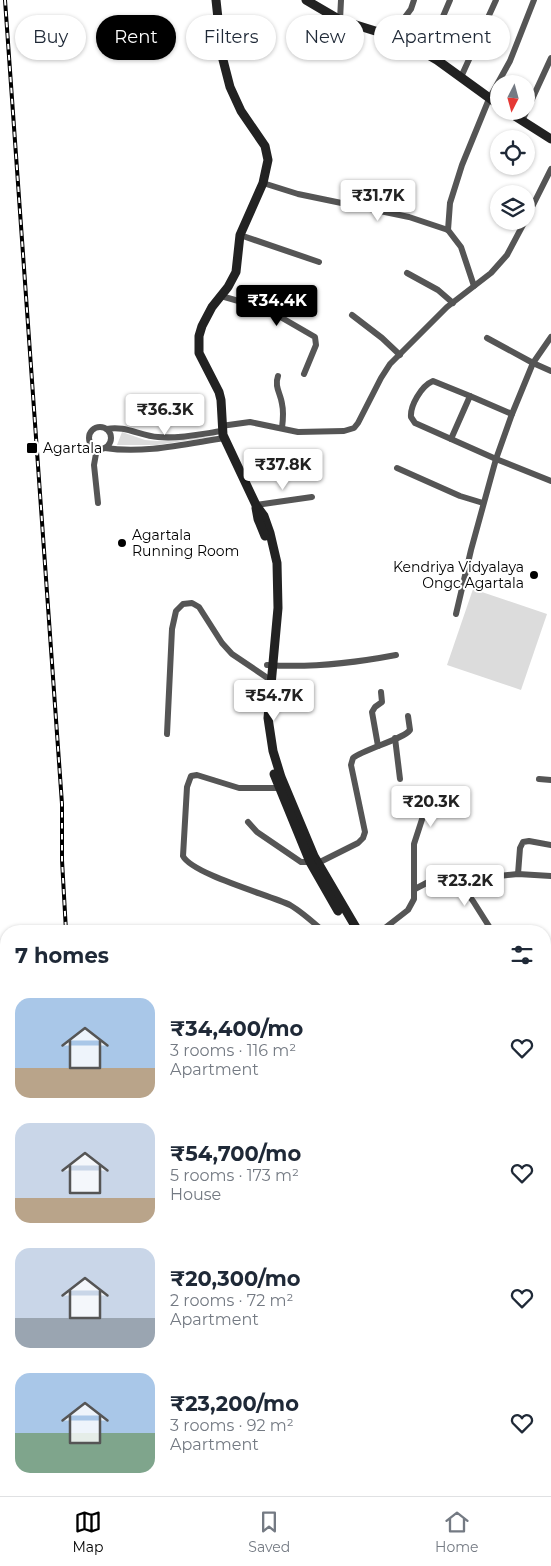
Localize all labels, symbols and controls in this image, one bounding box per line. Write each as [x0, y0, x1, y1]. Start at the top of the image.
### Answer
chip: Buy [15, 15, 86, 60]
chip: Rent [96, 15, 176, 60]
chip: Filters [186, 15, 276, 60]
chip: New [286, 15, 364, 60]
chip: Apartment [374, 15, 510, 60]
north arrow [490, 75, 535, 120]
map controls [490, 75, 535, 230]
button: locate [490, 130, 535, 175]
pin: ₹31.7K [337, 180, 419, 222]
button: layers [490, 185, 535, 230]
text: ₹31.7K [351, 186, 405, 205]
pin: ₹34.4K [236, 284, 318, 327]
text: ₹34.4K [247, 291, 307, 310]
pin: ₹36.3K [124, 394, 206, 436]
text: ₹36.3K [136, 400, 194, 419]
place label: Agartala [43, 439, 102, 457]
marker: Agartala [25, 441, 39, 455]
pin: ₹37.8K [242, 448, 324, 491]
text: ₹37.8K [255, 455, 311, 474]
place label: Agartala Running Room [132, 526, 239, 560]
marker: Agartala Running Room [116, 537, 128, 549]
place label: Kendriya Vidyalaya Ongc Agartala [393, 558, 524, 592]
marker: Kendriya Vidyalaya Ongc Agartala [528, 569, 540, 581]
pin: ₹54.7K [233, 680, 315, 722]
text: ₹54.7K [245, 686, 303, 705]
pin: ₹20.3K [390, 786, 472, 828]
text: ₹20.3K [402, 792, 460, 811]
pin: ₹23.2K [424, 864, 506, 907]
text: ₹23.2K [437, 871, 493, 890]
icon: filters [508, 941, 536, 969]
text: 7 homes [15, 943, 109, 968]
text: ₹34,400/mo [170, 1016, 303, 1041]
icon: home [55, 1018, 115, 1078]
icon: heart [508, 1034, 536, 1062]
text: 3 rooms · 116 m² [170, 1041, 296, 1060]
text: Apartment [170, 1060, 259, 1079]
text: ₹54,700/mo [170, 1141, 301, 1166]
icon: home [55, 1143, 115, 1203]
icon: heart [508, 1159, 536, 1187]
text: 5 rooms · 173 m² [170, 1166, 299, 1185]
text: House [170, 1185, 221, 1204]
text: ₹20,300/mo [170, 1266, 301, 1291]
icon: home [55, 1268, 115, 1328]
icon: heart [508, 1284, 536, 1312]
text: 2 rooms · 72 m² [170, 1291, 293, 1310]
text: Apartment [170, 1310, 259, 1329]
text: ₹23,200/mo [170, 1391, 299, 1416]
icon: home [55, 1393, 115, 1453]
icon: heart [508, 1409, 536, 1437]
text: 3 rooms · 92 m² [170, 1416, 294, 1435]
text: Apartment [170, 1435, 259, 1454]
tab: Map [72, 1508, 104, 1556]
tab: Saved [248, 1508, 290, 1556]
tab: Home [435, 1508, 479, 1556]

